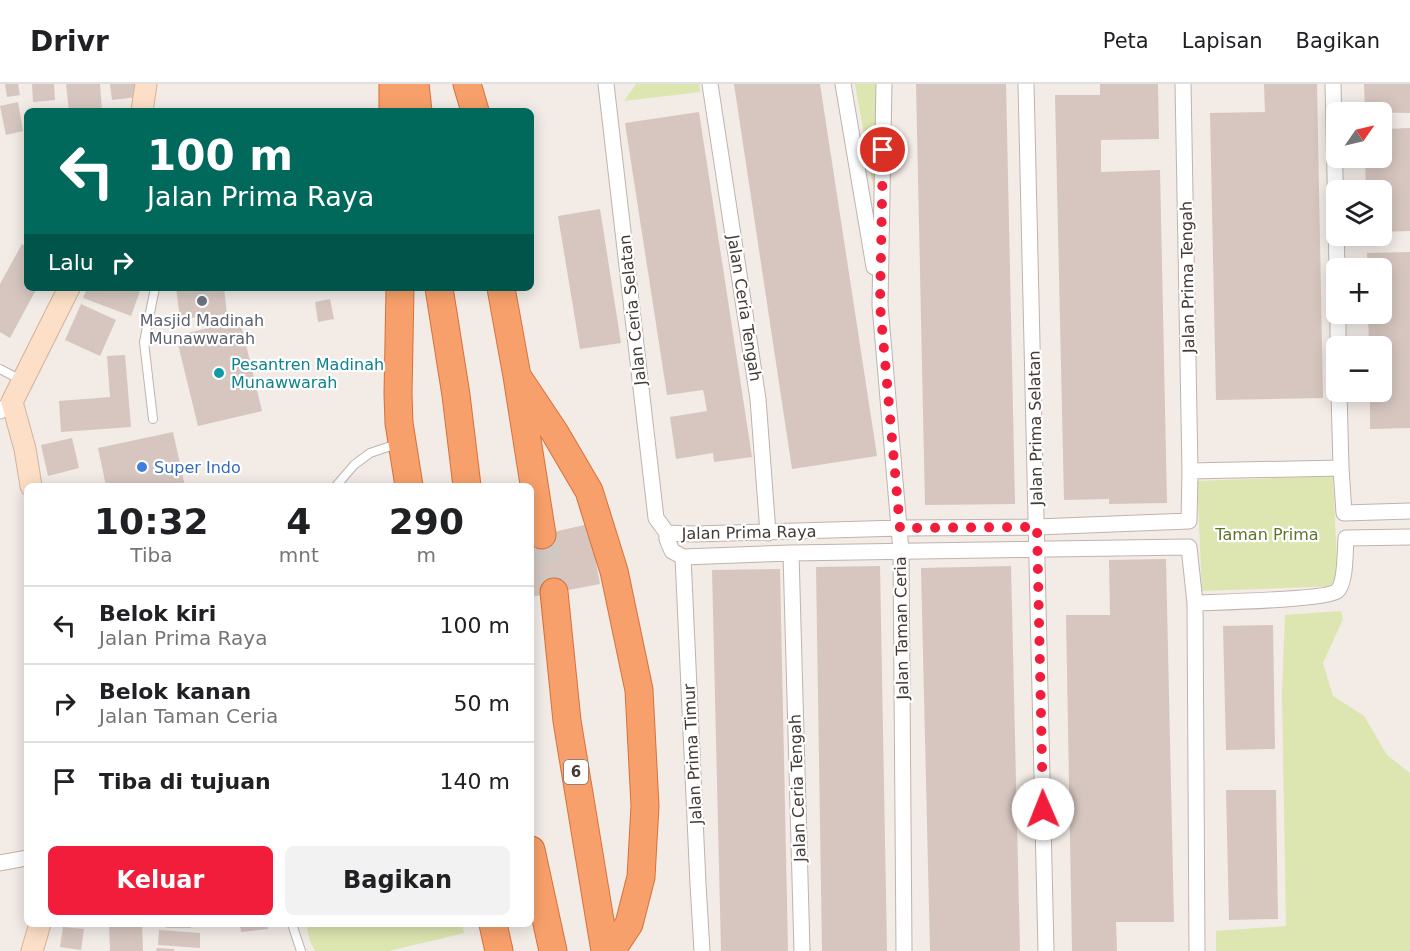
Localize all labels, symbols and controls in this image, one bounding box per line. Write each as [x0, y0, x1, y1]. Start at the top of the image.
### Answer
text: Drivr [30, 25, 109, 58]
text: Peta [1103, 29, 1149, 53]
text: Lapisan [1182, 29, 1263, 53]
text: Bagikan [1296, 29, 1380, 53]
north arrow [1326, 102, 1392, 168]
map controls [1326, 102, 1392, 402]
pin [857, 124, 908, 175]
text: 100 m [147, 131, 293, 180]
icon: left [48, 132, 126, 210]
icon: arrive [866, 133, 899, 166]
button: layers [1326, 180, 1392, 246]
text: Jalan Prima Raya [147, 181, 374, 212]
street label: Jalan Prima Tengah [1177, 201, 1198, 354]
street label: Jalan Ceria Tengah [723, 232, 765, 383]
street label: Jalan Ceria Selatan [615, 234, 650, 387]
icon: right [106, 246, 139, 279]
text: Lalu [48, 250, 94, 275]
button: + [1326, 258, 1392, 324]
marker: Masjid Madinah Munawwarah [195, 294, 209, 308]
place label: Masjid Madinah Munawwarah [140, 311, 264, 348]
button: − [1326, 336, 1392, 402]
street label: Jalan Prima Selatan [1025, 350, 1046, 507]
place label: Pesantren Madinah Munawwarah [231, 355, 384, 392]
marker: Pesantren Madinah Munawwarah [212, 366, 226, 380]
place label: Super Indo [154, 458, 241, 477]
marker: Super Indo [135, 460, 149, 474]
text: 10:32 [94, 501, 209, 542]
text: 4 [286, 501, 311, 542]
text: 290 [389, 501, 464, 542]
street label: Jalan Prima Raya [680, 522, 817, 543]
park label: Taman Prima [1214, 525, 1319, 544]
text: Tiba [130, 543, 172, 567]
text: mnt [279, 543, 319, 567]
text: m [417, 543, 436, 567]
street label: Jalan Taman Ceria [891, 556, 912, 701]
text: Belok kiri [99, 601, 216, 626]
icon: left [48, 609, 81, 642]
text: 100 m [440, 613, 510, 638]
text: Jalan Prima Raya [99, 626, 267, 650]
text: Belok kanan [99, 679, 251, 704]
street label: Jalan Prima Timur [679, 683, 706, 826]
icon: right [48, 687, 81, 720]
text: 50 m [454, 691, 510, 716]
text: Jalan Taman Ceria [99, 704, 278, 728]
street label: Jalan Ceria Tengah [785, 714, 810, 863]
road number: 6 [564, 760, 588, 784]
icon: arrive [48, 765, 81, 798]
text: Tiba di tujuan [99, 769, 271, 794]
text: 140 m [440, 769, 510, 794]
position arrow [1011, 777, 1075, 841]
button: Keluar [48, 846, 273, 915]
button: Bagikan [285, 846, 510, 915]

